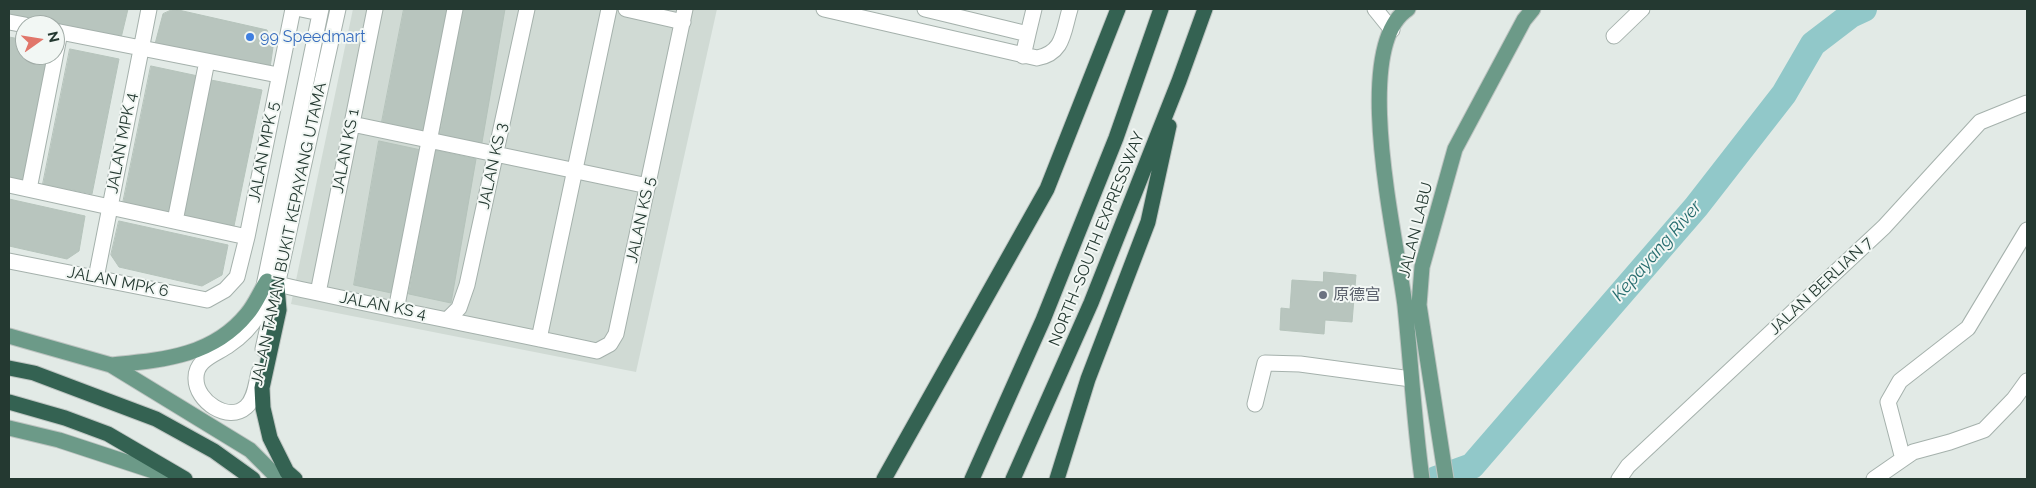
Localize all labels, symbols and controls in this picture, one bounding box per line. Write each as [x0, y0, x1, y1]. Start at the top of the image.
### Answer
north arrow [15, 15, 65, 65]
place label: 99 Speedmart [260, 27, 366, 47]
text: N [45, 30, 63, 44]
marker: 99 Speedmart [244, 31, 256, 43]
street label: JALAN TAMAN BUKIT KEPAYANG UTAMA [247, 81, 331, 387]
street label: JALAN MPK 4 [103, 91, 141, 195]
street label: JALAN MPK 5 [245, 100, 283, 204]
street label: JALAN KS 1 [328, 107, 364, 195]
street label: JALAN KS 3 [475, 121, 511, 211]
street label: NORTH–SOUTH EXPRESSWAY [1045, 129, 1149, 349]
street label: JALAN KS 5 [623, 175, 659, 265]
street label: JALAN LABU [1395, 180, 1437, 280]
water label: Kepayang River [1608, 196, 1706, 306]
street label: JALAN BERLIAN 7 [1765, 233, 1877, 339]
street label: JALAN MPK 6 [66, 263, 170, 301]
place label: 原德宫 [1333, 285, 1381, 305]
street label: JALAN KS 4 [338, 288, 428, 324]
marker: 原德宫 [1317, 289, 1329, 301]

